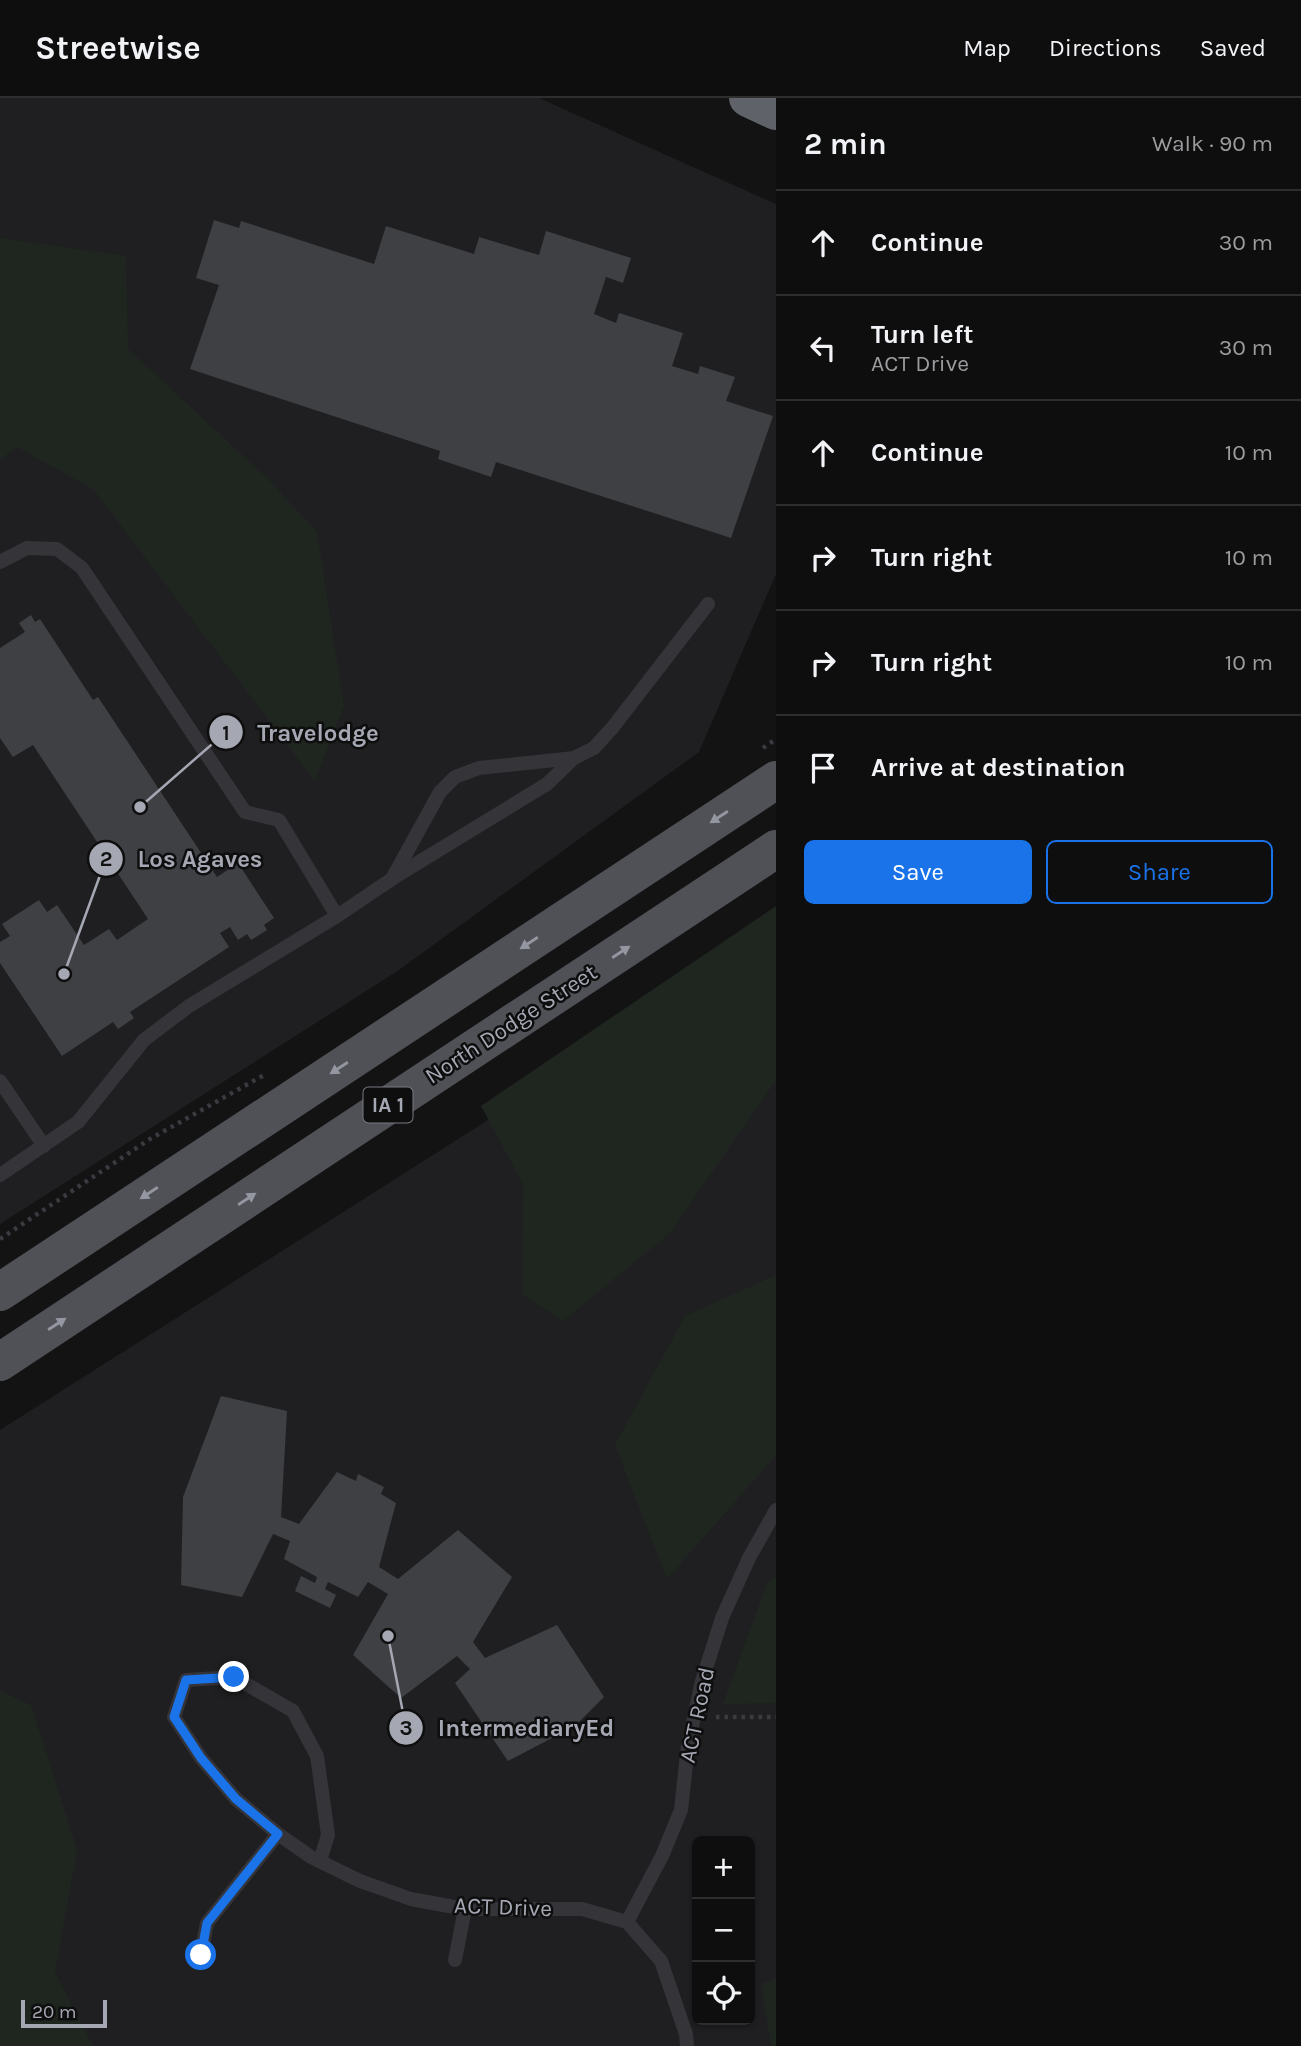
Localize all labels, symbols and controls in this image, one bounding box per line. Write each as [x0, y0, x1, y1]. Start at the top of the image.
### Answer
text: Streetwise [35, 29, 201, 67]
text: Map [963, 34, 1011, 62]
text: Directions [1049, 34, 1162, 62]
text: Saved [1200, 34, 1266, 62]
text: 2 min [804, 126, 887, 162]
text: Walk · 90 m [1152, 130, 1273, 157]
icon: ahead [804, 224, 842, 262]
text: Continue [871, 227, 983, 258]
text: 30 m [1219, 229, 1273, 256]
text: Turn left [871, 319, 973, 350]
icon: left [804, 329, 842, 367]
text: 30 m [1219, 334, 1273, 361]
text: ACT Drive [871, 350, 969, 377]
icon: ahead [804, 434, 842, 472]
text: Continue [871, 437, 983, 468]
text: 10 m [1225, 439, 1273, 466]
icon: right [804, 539, 842, 577]
text: Turn right [871, 542, 992, 573]
text: 10 m [1225, 544, 1273, 571]
icon: right [804, 644, 842, 682]
text: Turn right [871, 647, 992, 678]
text: 10 m [1225, 649, 1273, 676]
callout: Travelodge [208, 710, 393, 755]
text: Travelodge [257, 719, 379, 747]
text: 1 [222, 721, 230, 745]
icon: arrive [804, 749, 842, 787]
text: Arrive at destination [871, 752, 1125, 783]
one-way arrow [709, 811, 729, 824]
callout: Los Agaves [88, 836, 276, 881]
button: Save [804, 840, 1032, 904]
button: Share [1046, 840, 1273, 904]
text: Los Agaves [137, 845, 263, 873]
text: 2 [100, 847, 112, 871]
one-way arrow [519, 936, 539, 949]
one-way arrow [611, 946, 630, 959]
street label: North Dodge Street [420, 958, 602, 1090]
one-way arrow [330, 1061, 349, 1074]
road number: IA 1 [364, 1088, 412, 1122]
one-way arrow [140, 1187, 159, 1200]
one-way arrow [238, 1192, 256, 1206]
one-way arrow [48, 1317, 66, 1331]
route end [218, 1661, 249, 1692]
street label: ACT Road [674, 1665, 720, 1765]
callout: IntermediaryEd [388, 1705, 628, 1750]
text: IntermediaryEd [438, 1714, 614, 1742]
text: 3 [399, 1716, 413, 1740]
map controls [692, 1836, 755, 2025]
button: + [692, 1836, 755, 1899]
street label: ACT Drive [454, 1892, 552, 1922]
button: − [692, 1899, 755, 1962]
route start [185, 1939, 216, 1970]
button: locate [692, 1962, 755, 2025]
scale bar [21, 1997, 107, 2029]
text: 20 m [32, 2001, 77, 2023]

